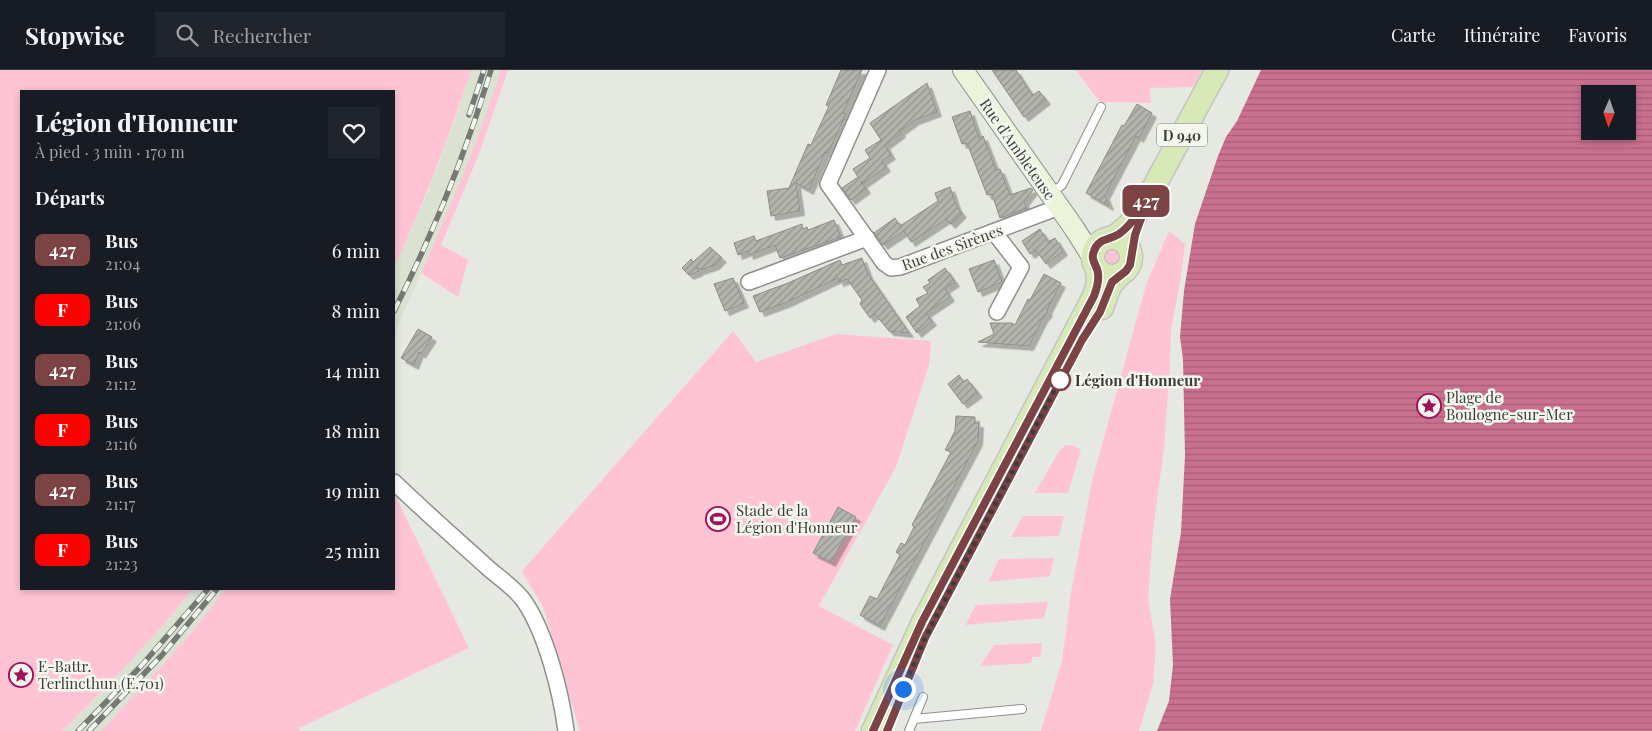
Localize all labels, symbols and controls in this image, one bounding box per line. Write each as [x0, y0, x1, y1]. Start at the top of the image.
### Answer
search box [155, 12, 505, 57]
text: Stopwise [25, 19, 125, 51]
icon: search [173, 21, 201, 49]
text: Rechercher [213, 22, 311, 48]
text: Carte [1391, 23, 1436, 47]
text: Itinéraire [1464, 23, 1540, 47]
text: Favoris [1568, 23, 1627, 47]
north arrow [1581, 85, 1636, 140]
map controls [1581, 85, 1636, 140]
street label: Rue d'Ambleteuse [976, 94, 1060, 204]
text: Légion d'Honneur [35, 106, 238, 138]
button: heart [328, 107, 380, 159]
road number: D 940 [1157, 124, 1207, 146]
text: À pied · 3 min · 170 m [35, 141, 185, 162]
text: Départs [35, 184, 105, 210]
line badge: 427 [1117, 185, 1175, 217]
text: 427 [1132, 189, 1160, 213]
street label: Rue des Sirènes [899, 219, 1005, 275]
text: Bus [105, 227, 138, 253]
text: 6 min [332, 237, 380, 263]
text: 427 [49, 238, 76, 262]
text: 21:04 [105, 253, 140, 274]
text: Bus [105, 287, 138, 313]
text: 8 min [332, 297, 380, 323]
text: F [57, 298, 68, 322]
text: 21:06 [105, 313, 141, 334]
text: Bus [105, 347, 138, 373]
text: 14 min [325, 357, 380, 383]
text: 427 [49, 358, 76, 382]
marker: Légion d'Honneur [1049, 369, 1071, 391]
place label: Légion d'Honneur [1075, 370, 1200, 390]
text: 21:12 [105, 373, 136, 394]
place label: Plage de Boulogne-sur-Mer [1446, 387, 1573, 424]
place icon: Plage de Boulogne-sur-Mer [1416, 393, 1442, 419]
text: Bus [105, 407, 138, 433]
text: 18 min [325, 417, 380, 443]
text: F [57, 418, 68, 442]
text: 21:16 [105, 433, 137, 454]
text: Bus [105, 467, 138, 493]
text: 19 min [325, 477, 380, 503]
text: 427 [49, 478, 76, 502]
text: 21:17 [105, 493, 135, 514]
place label: Stade de la Légion d'Honneur [736, 500, 858, 537]
sports icon: Stade de la Légion d'Honneur [705, 506, 731, 532]
text: Bus [105, 527, 138, 553]
text: 25 min [325, 537, 380, 563]
text: F [57, 538, 68, 562]
text: 21:23 [105, 553, 138, 574]
place label: E-Battr. Terlincthun (E.701) [38, 656, 164, 693]
place icon: E-Battr. Terlincthun (E.701) [8, 662, 34, 688]
your location [891, 677, 916, 702]

